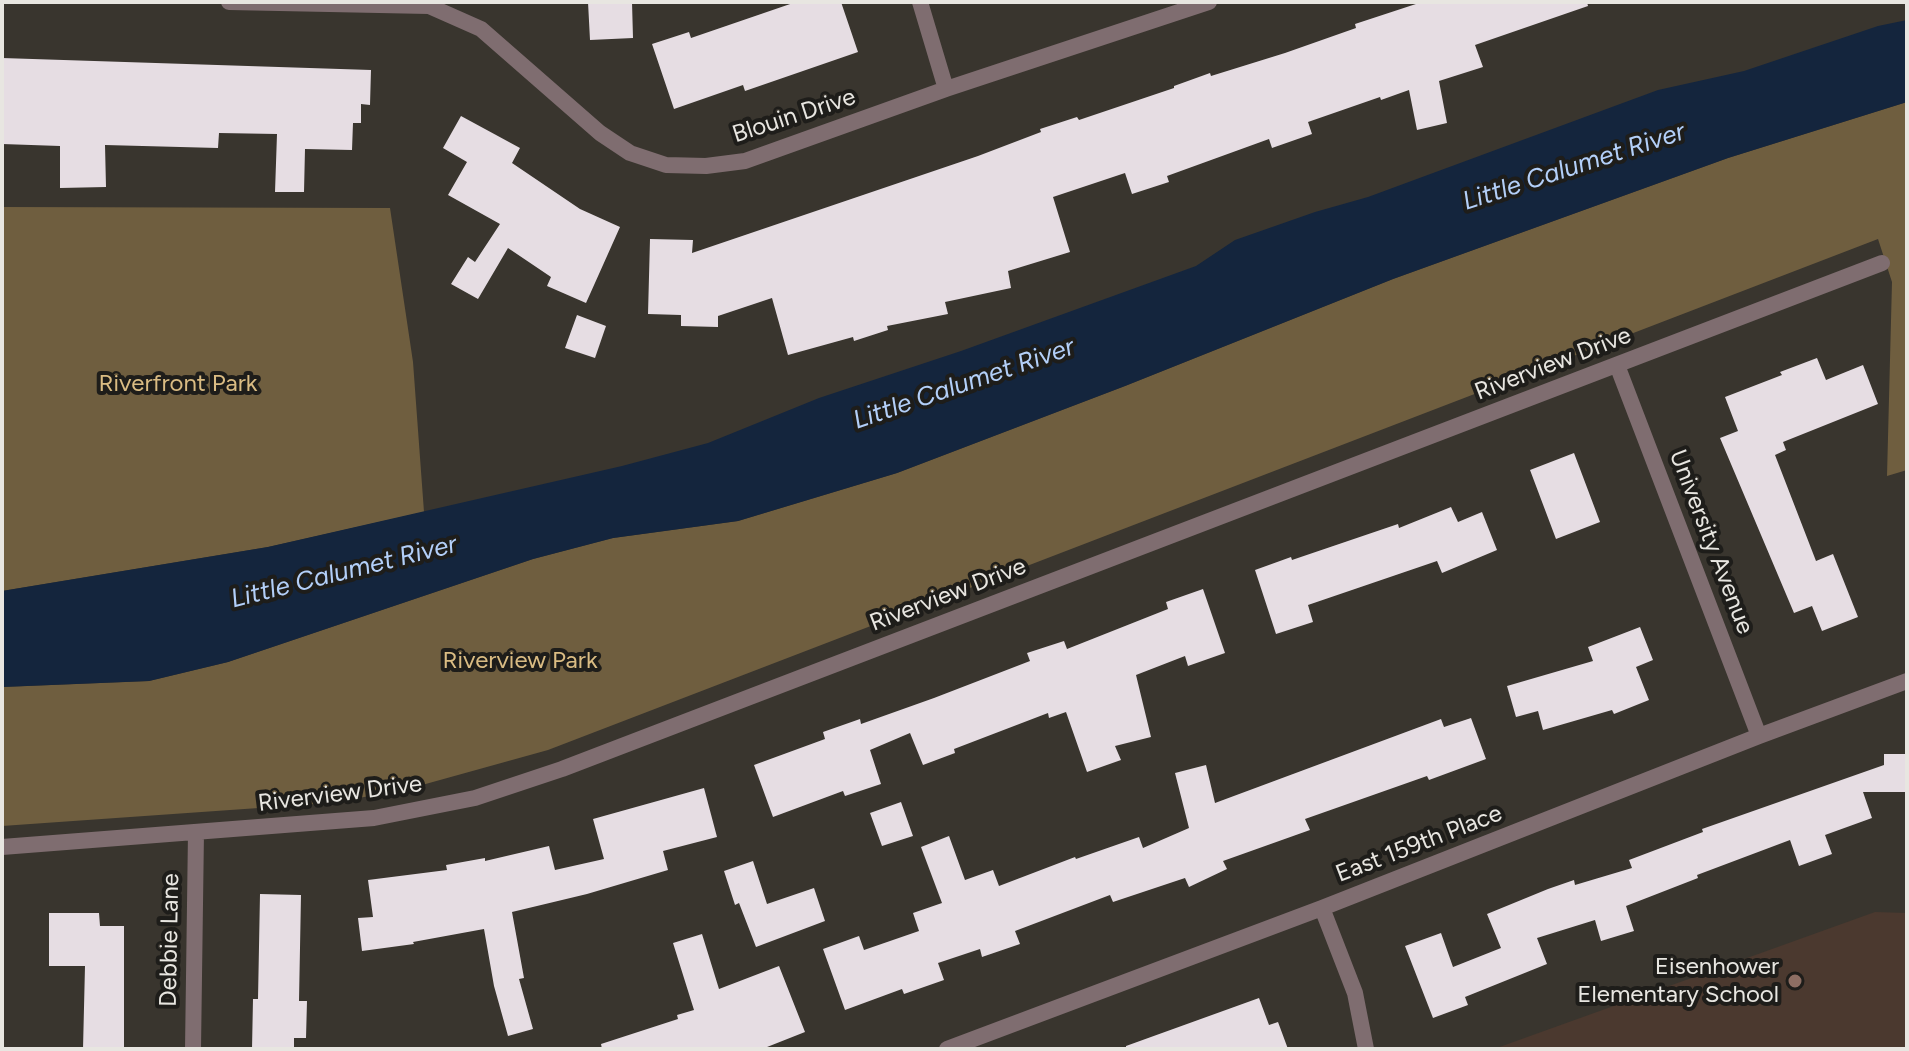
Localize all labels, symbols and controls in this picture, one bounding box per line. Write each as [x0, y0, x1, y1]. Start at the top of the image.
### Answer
street label: Blouin Drive [729, 83, 859, 149]
water label: Little Calumet River [1459, 116, 1689, 218]
street label: Riverview Drive [1471, 321, 1635, 407]
water label: Little Calumet River [849, 332, 1079, 436]
park label: Riverfront Park [99, 370, 257, 398]
street label: University Avenue [1663, 446, 1759, 638]
water label: Little Calumet River [228, 529, 460, 615]
street label: Riverview Drive [866, 552, 1030, 638]
park label: Riverview Park [442, 647, 598, 675]
street label: Riverview Drive [256, 770, 424, 818]
street label: East 159th Place [1332, 799, 1506, 889]
street label: Debbie Lane [154, 873, 186, 1007]
place label: Eisenhower Elementary School [1577, 953, 1779, 1009]
marker: Eisenhower Elementary School [1786, 972, 1804, 990]

